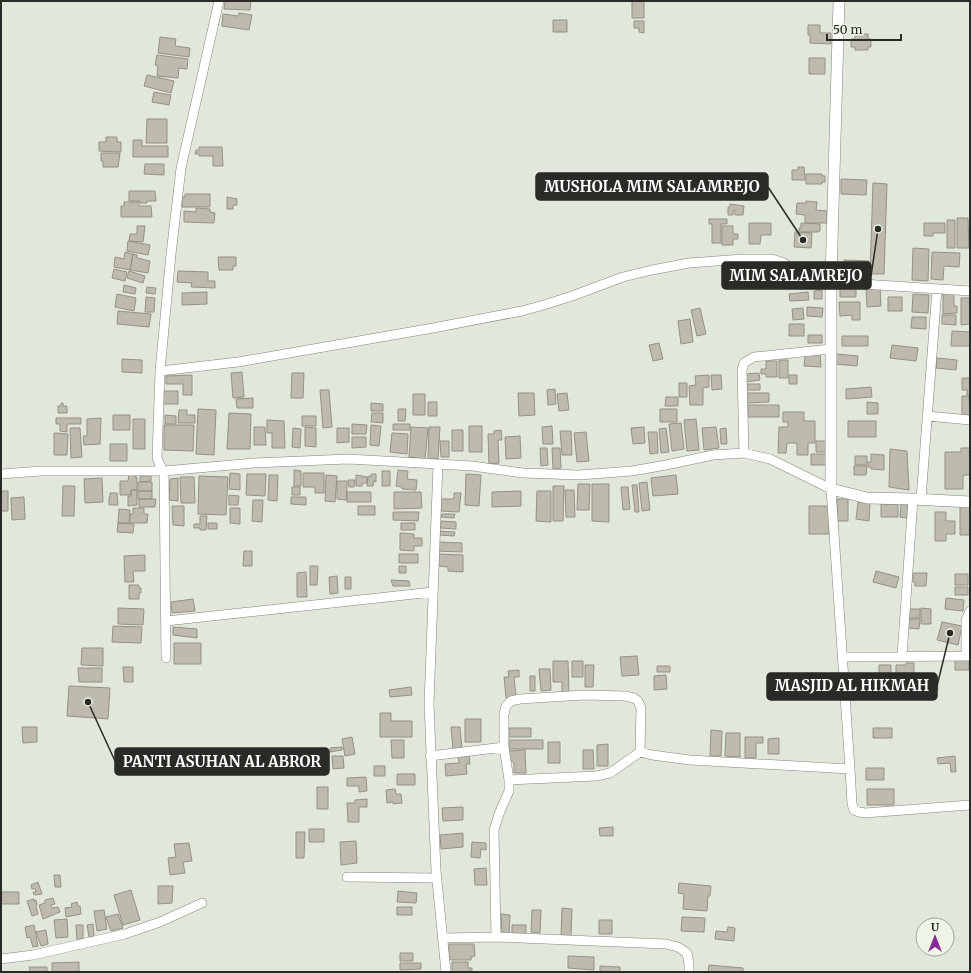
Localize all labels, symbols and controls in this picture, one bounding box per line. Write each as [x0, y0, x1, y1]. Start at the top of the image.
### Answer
scale bar [827, 16, 901, 42]
text: 50 m [833, 22, 862, 37]
callout: MUSHOLA MIM SALAMREJO [536, 173, 768, 200]
text: MUSHOLA MIM SALAMREJO [544, 177, 760, 196]
callout: MIM SALAMREJO [722, 262, 871, 289]
text: MIM SALAMREJO [729, 266, 863, 285]
callout: MASJID AL HIKMAH [767, 673, 937, 700]
text: MASJID AL HIKMAH [775, 676, 929, 695]
callout: PANTI ASUHAN AL ABROR [115, 748, 329, 775]
text: PANTI ASUHAN AL ABROR [123, 752, 321, 771]
north arrow [915, 917, 955, 957]
text: U [931, 920, 940, 934]

